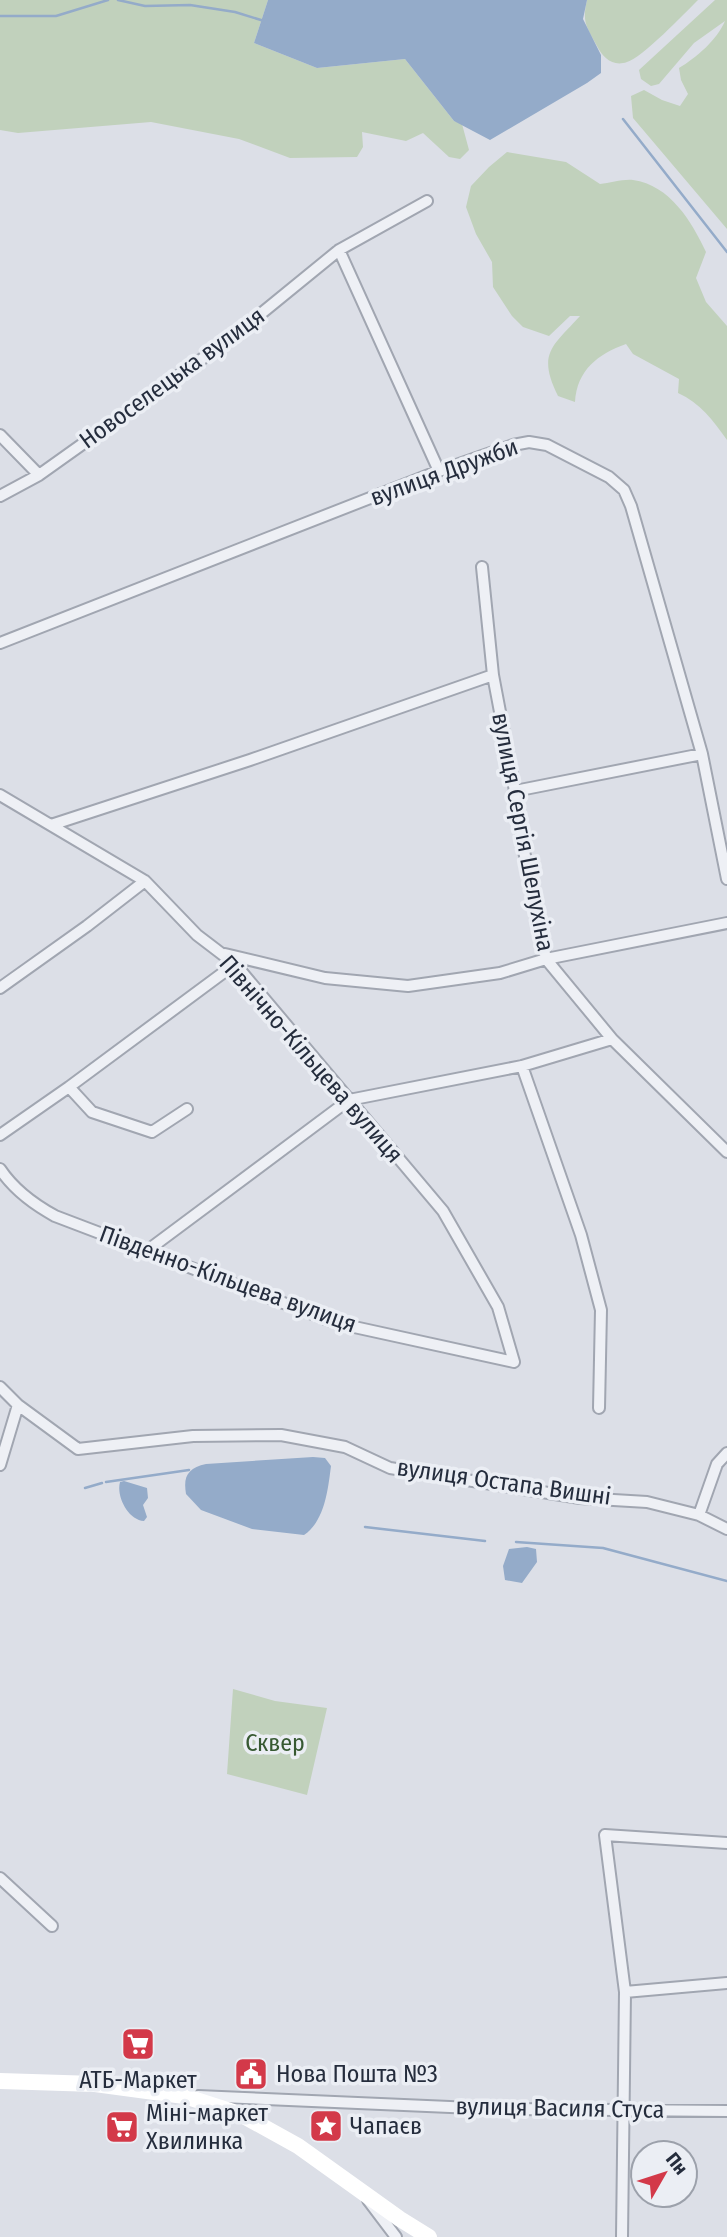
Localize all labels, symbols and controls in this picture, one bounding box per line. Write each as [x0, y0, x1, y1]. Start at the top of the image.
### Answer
street label: Новоселецька вулиця [74, 302, 270, 454]
street label: вулиця Дружби [366, 432, 522, 512]
street label: вулиця Сергія Шелухіна [486, 710, 560, 954]
street label: Північно-Кільцева вулиця [213, 950, 409, 1168]
street label: Південно-Кільцева вулиця [96, 1219, 360, 1339]
street label: вулиця Остапа Вишні [395, 1453, 613, 1511]
park label: Сквер [245, 1729, 305, 1757]
supermarket icon: АТБ-Маркет [119, 2025, 157, 2063]
public building icon: Нова Пошта №3 [232, 2055, 270, 2093]
place label: Нова Пошта №3 [276, 2060, 438, 2088]
place label: АТБ-Маркет [79, 2066, 197, 2094]
street label: вулиця Василя Стуса [455, 2092, 665, 2124]
place label: Міні-маркет Хвилинка [146, 2099, 268, 2155]
place icon: Чапаєв [307, 2107, 345, 2145]
supermarket icon: Міні-маркет Хвилинка [103, 2108, 141, 2146]
place label: Чапаєв [350, 2112, 422, 2140]
north arrow [629, 2139, 699, 2209]
text: Пн [661, 2148, 693, 2179]

